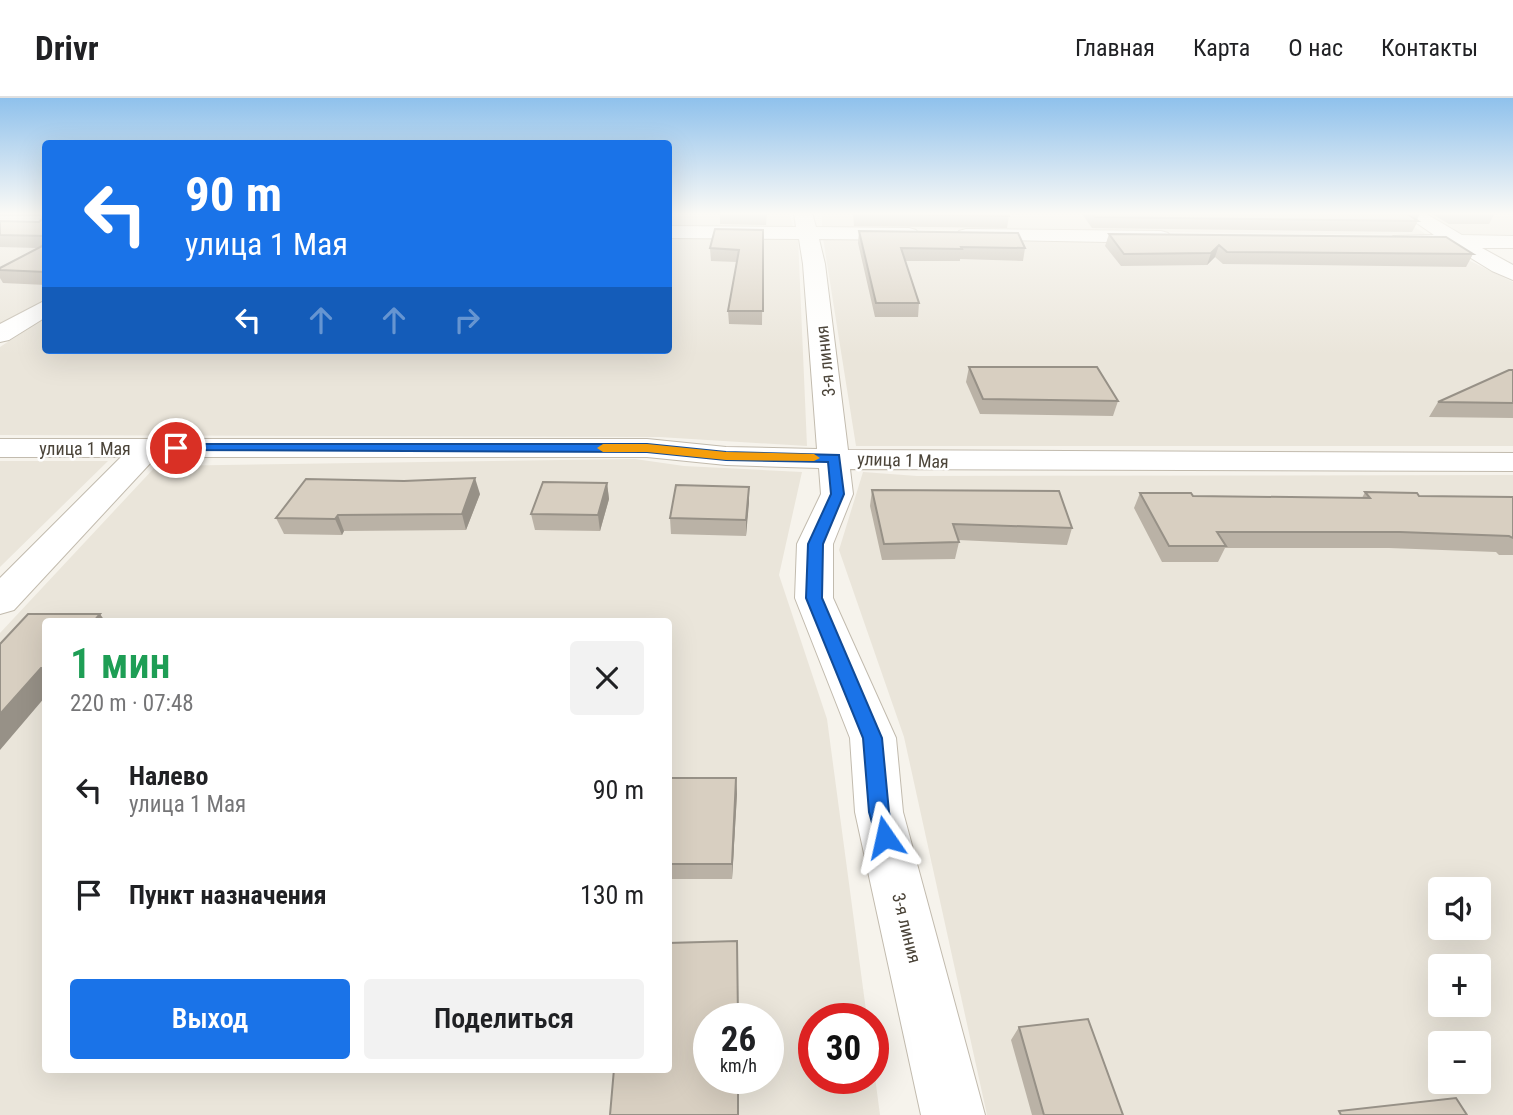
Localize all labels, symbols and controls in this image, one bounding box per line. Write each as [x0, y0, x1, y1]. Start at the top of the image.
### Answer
text: Drivr [35, 29, 99, 68]
text: Главная [1075, 34, 1155, 62]
text: Карта [1193, 34, 1250, 62]
text: О нас [1288, 34, 1343, 62]
text: Контакты [1381, 34, 1478, 62]
text: 90 m [185, 166, 282, 223]
icon: left [70, 168, 161, 259]
text: улица 1 Мая [185, 225, 348, 263]
icon: left [229, 301, 267, 339]
icon: ahead [302, 301, 340, 339]
icon: ahead [375, 301, 413, 339]
icon: right [448, 301, 486, 339]
street label: 3-я линия [811, 324, 839, 398]
pin [146, 418, 206, 478]
icon: arrive [157, 429, 195, 467]
street label: улица 1 Мая [39, 438, 131, 459]
street label: улица 1 Мая [857, 448, 949, 472]
text: 1 мин [70, 639, 171, 688]
button: close [570, 641, 644, 715]
text: 220 m · 07:48 [70, 690, 194, 717]
text: Налево [129, 761, 209, 791]
icon: left [70, 771, 108, 809]
text: 90 m [593, 775, 644, 805]
text: улица 1 Мая [129, 791, 246, 818]
position arrow [848, 800, 922, 874]
icon: arrive [70, 876, 108, 914]
map controls [1428, 877, 1491, 1094]
button: sound [1428, 877, 1491, 940]
text: Пункт назначения [129, 880, 327, 910]
text: 130 m [580, 880, 644, 910]
street label: 3-я линия [888, 891, 926, 965]
button: + [1428, 954, 1491, 1017]
button: Выход [70, 979, 350, 1059]
button: Поделиться [364, 979, 644, 1059]
speed limit sign: 30 [798, 1003, 889, 1094]
text: 26 [721, 1019, 756, 1060]
button: − [1428, 1031, 1491, 1094]
text: km/h [720, 1055, 757, 1076]

